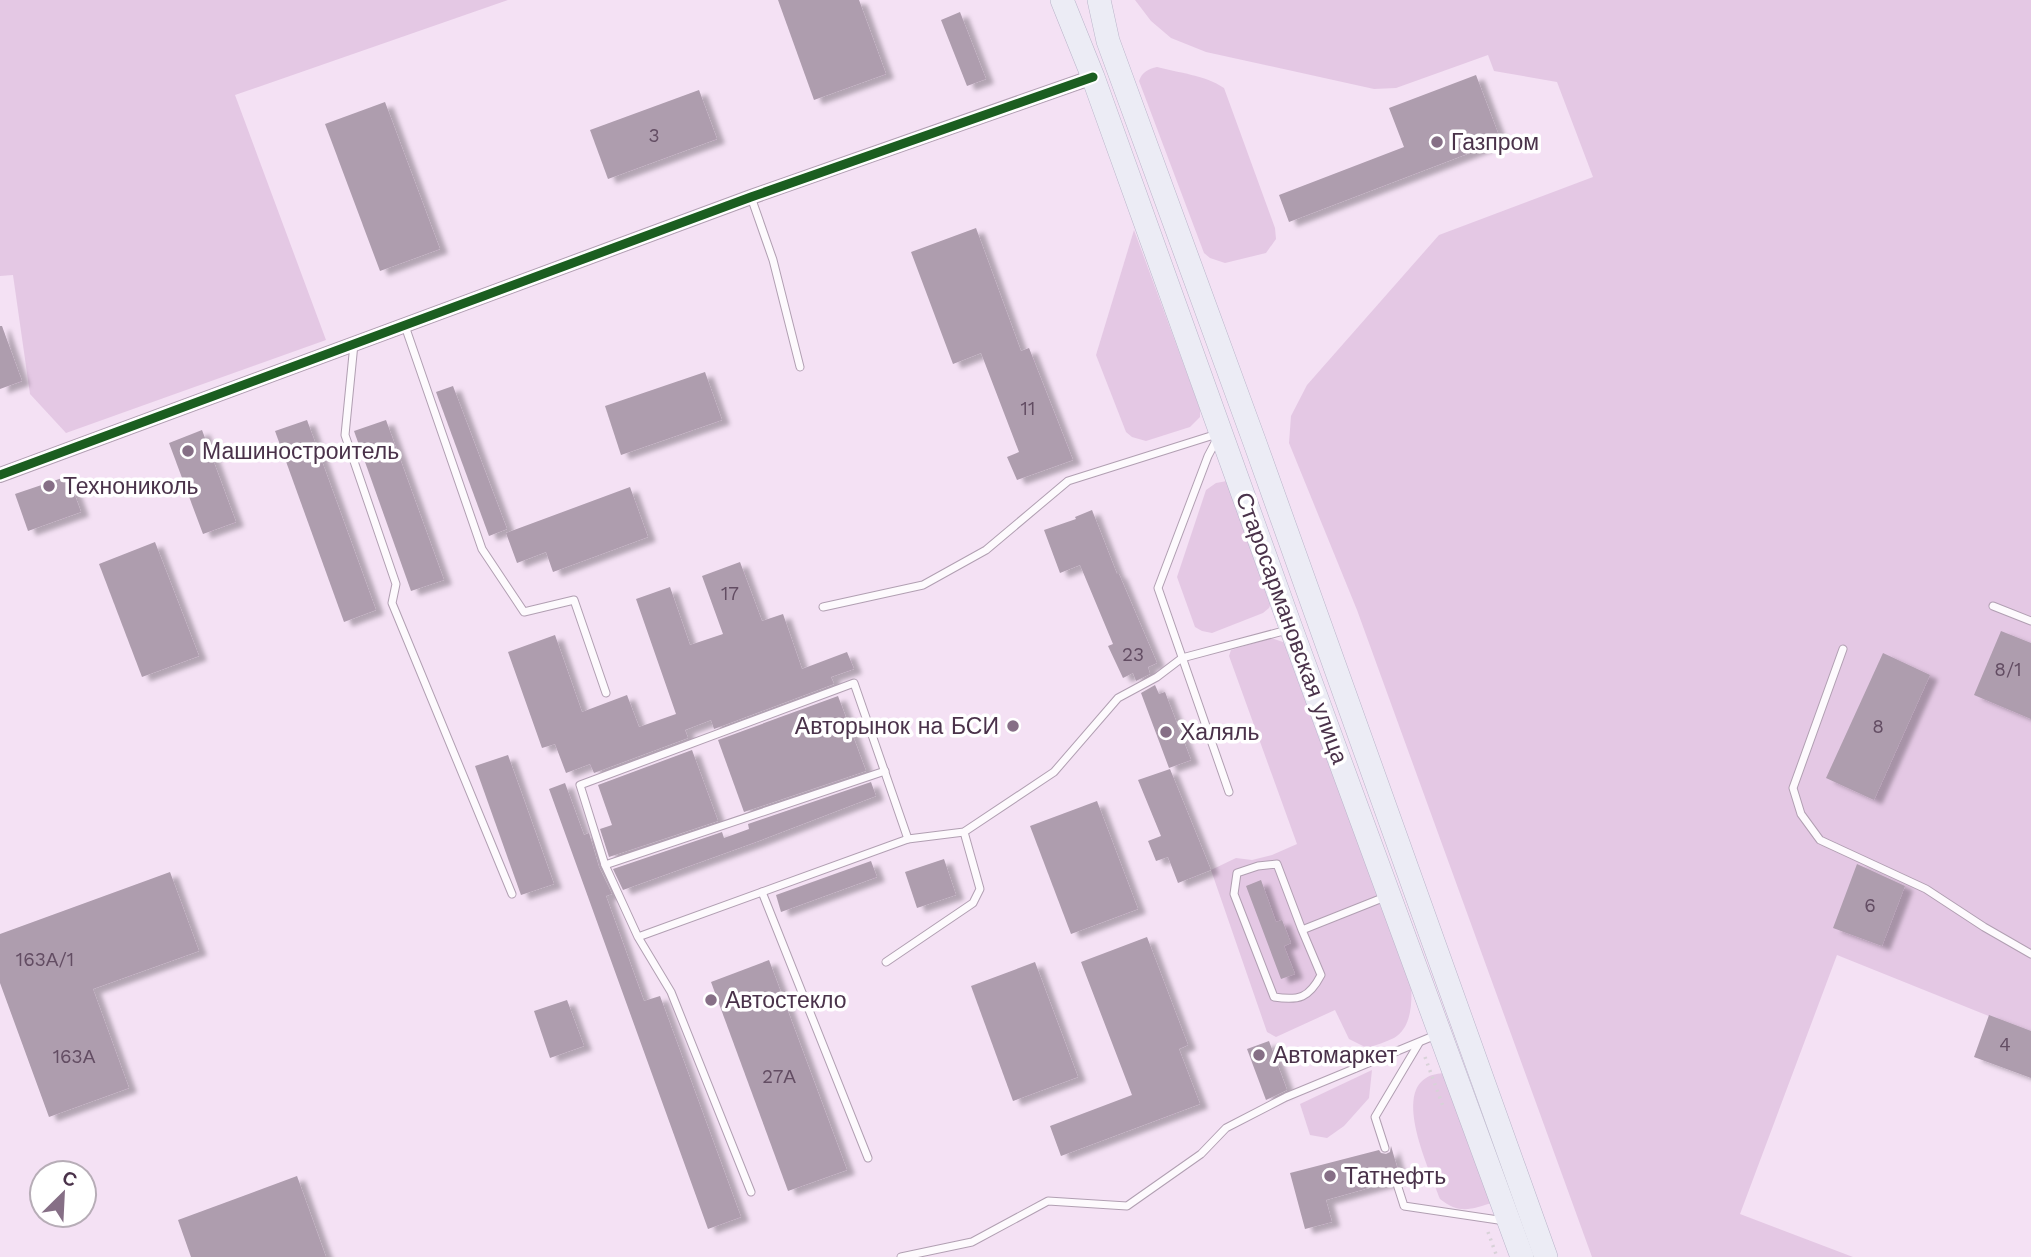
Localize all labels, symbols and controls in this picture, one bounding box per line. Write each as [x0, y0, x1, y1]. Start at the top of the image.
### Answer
house number: 3 [648, 124, 660, 147]
place label: Газпром [1451, 129, 1539, 156]
marker: Газпром [1429, 134, 1445, 150]
house number: 11 [1021, 397, 1035, 420]
place label: Машиностроитель [202, 438, 399, 465]
marker: Машиностроитель [180, 443, 196, 459]
place label: Технониколь [63, 473, 199, 500]
marker: Технониколь [41, 478, 57, 494]
street label: Старосармановская улица [1230, 489, 1353, 768]
house number: 17 [721, 582, 739, 605]
house number: 23 [1122, 643, 1144, 666]
house number: 8/1 [1994, 658, 2022, 681]
place label: Авторынок на БСИ [795, 713, 999, 740]
house number: 8 [1872, 715, 1884, 738]
marker: Авторынок на БСИ [1005, 718, 1021, 734]
place label: Халяль [1180, 719, 1259, 746]
marker: Халяль [1158, 724, 1174, 740]
house number: 6 [1864, 894, 1876, 917]
house number: 163А/1 [16, 948, 74, 971]
place label: Автостекло [725, 987, 846, 1014]
marker: Автостекло [703, 992, 719, 1008]
house number: 4 [1999, 1033, 2011, 1056]
place label: Автомаркет [1273, 1042, 1398, 1069]
house number: 163А [53, 1045, 96, 1068]
marker: Автомаркет [1251, 1047, 1267, 1063]
house number: 27А [762, 1065, 796, 1088]
north arrow [28, 1159, 98, 1229]
place label: Татнефть [1344, 1163, 1446, 1190]
text: С [59, 1166, 81, 1192]
marker: Татнефть [1322, 1168, 1338, 1184]

